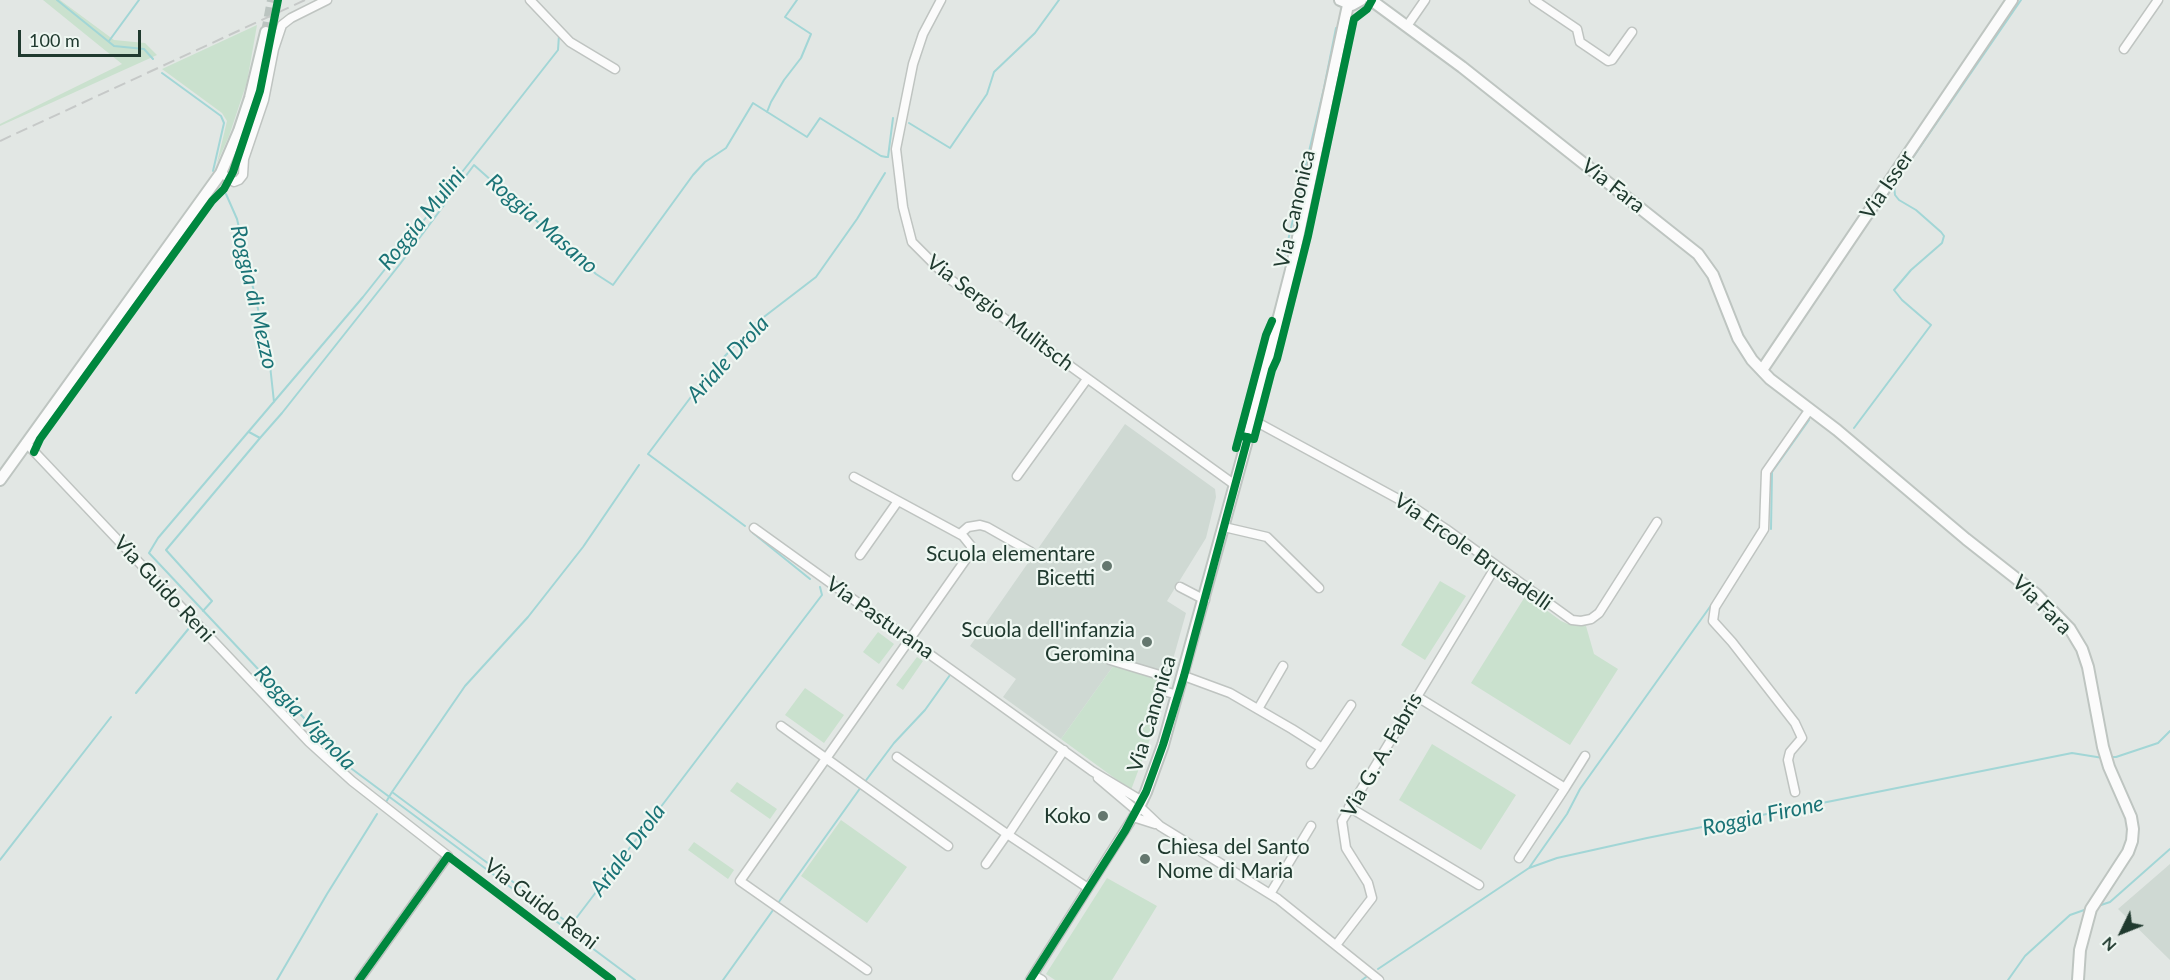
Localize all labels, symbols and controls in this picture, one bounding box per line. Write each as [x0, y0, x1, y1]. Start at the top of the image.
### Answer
scale bar [21, 18, 144, 56]
text: 100 m [29, 29, 80, 51]
street label: Via Isser [1855, 146, 1919, 224]
street label: Via Canonica [1269, 148, 1321, 270]
street label: Via Fara [1576, 153, 1650, 219]
water label: Roggia Mulini [373, 163, 471, 275]
water label: Roggia Masano [481, 168, 603, 280]
water label: Roggia di Mezzo [225, 222, 283, 372]
street label: Via Sergio Mulitsch [922, 250, 1078, 376]
water label: Ariale Drola [681, 310, 775, 408]
street label: Via Ercole Brusadelli [1389, 488, 1557, 616]
street label: Via Guido Reni [108, 531, 220, 647]
place label: Scuola elementare Bicetti [926, 541, 1095, 591]
marker: Scuola elementare Bicetti [1100, 559, 1114, 573]
street label: Via Fara [2007, 570, 2077, 640]
street label: Via Pasturana [821, 571, 939, 665]
place label: Scuola dell'infanzia Geromina [961, 617, 1135, 667]
marker: Scuola dell'infanzia Geromina [1140, 635, 1154, 649]
street label: Via Canonica [1122, 653, 1182, 775]
water label: Roggia Vignola [249, 660, 361, 776]
street label: Via G. A. Fabris [1336, 688, 1428, 822]
water label: Roggia Firone [1700, 790, 1826, 842]
water label: Ariale Drola [585, 799, 671, 901]
place label: Koko [1044, 803, 1091, 829]
marker: Koko [1096, 809, 1110, 823]
place label: Chiesa del Santo Nome di Maria [1157, 834, 1310, 884]
marker: Chiesa del Santo Nome di Maria [1138, 852, 1152, 866]
street label: Via Guido Reni [479, 853, 603, 955]
north arrow [2092, 902, 2152, 962]
text: N [2097, 934, 2120, 956]

